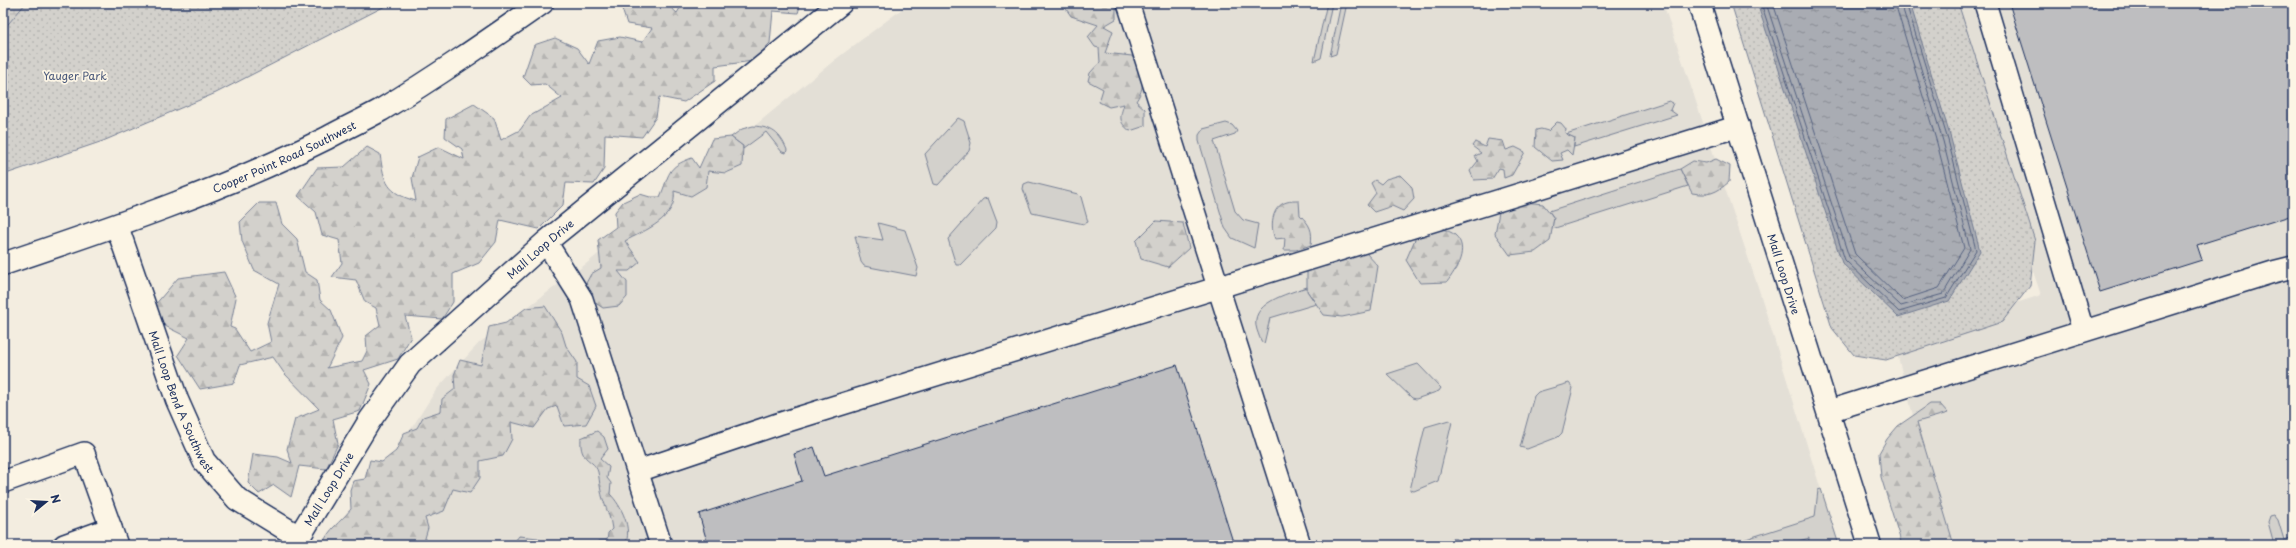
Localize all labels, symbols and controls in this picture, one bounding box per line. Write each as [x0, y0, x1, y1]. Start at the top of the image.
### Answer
park label: Yauger Park [43, 67, 107, 84]
street label: Cooper Point Road Southwest [210, 116, 359, 197]
street label: Mall Loop Drive [503, 215, 577, 282]
street label: Mall Loop Drive [1764, 231, 1805, 316]
street label: Mall Loop Bend A Southwest [145, 328, 219, 476]
street label: Mall Loop Drive [299, 448, 357, 529]
north arrow [26, 482, 66, 522]
text: N [47, 492, 66, 506]

